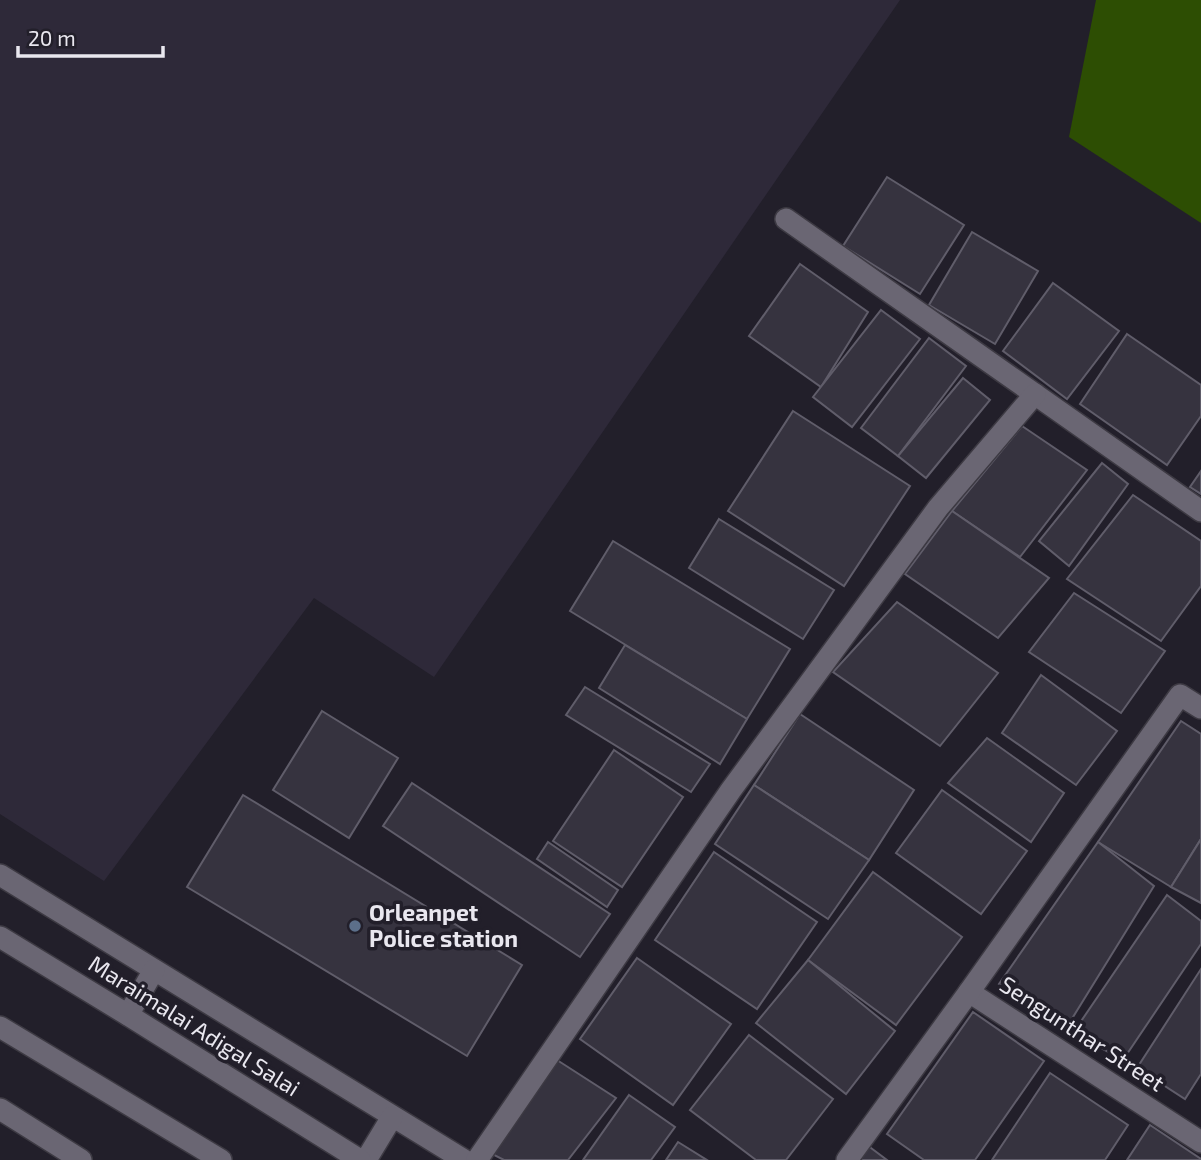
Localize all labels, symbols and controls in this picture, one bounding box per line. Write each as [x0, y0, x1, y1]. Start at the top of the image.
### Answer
scale bar [18, 14, 163, 58]
text: 20 m [28, 25, 76, 50]
place label: Orleanpet Police station [369, 898, 518, 952]
marker: Orleanpet Police station [347, 918, 363, 934]
street label: Maraimalai Adigal Salai [84, 949, 305, 1102]
street label: Sengunthar Street [995, 970, 1170, 1097]

